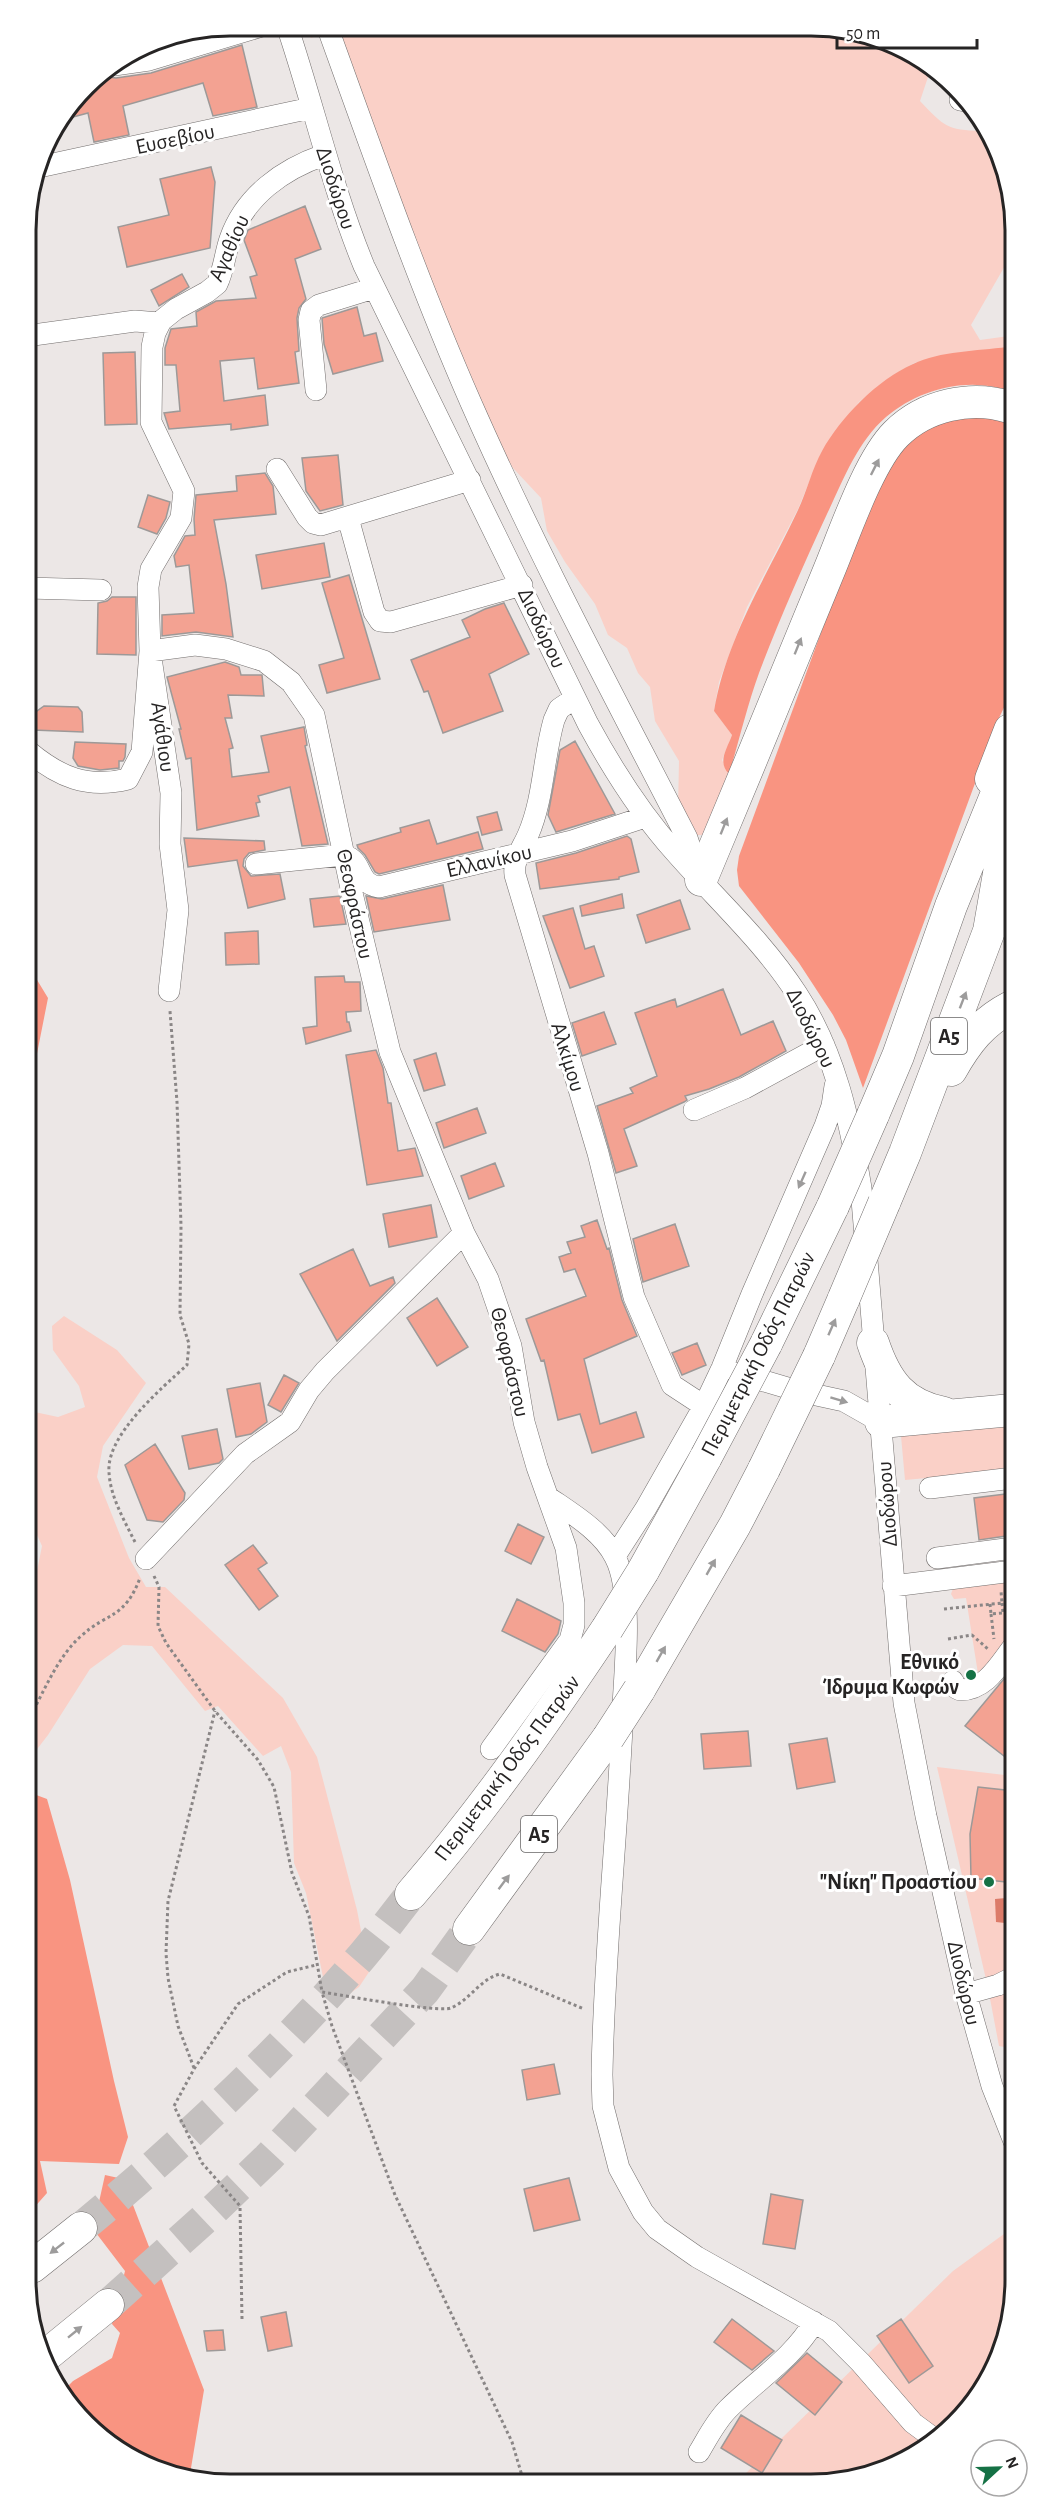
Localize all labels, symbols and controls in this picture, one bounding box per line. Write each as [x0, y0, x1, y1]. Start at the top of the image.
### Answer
scale bar [837, 12, 976, 50]
text: 50 m [846, 25, 880, 43]
street label: Ευσεβίου [133, 120, 217, 158]
street label: Διοδώρου [312, 144, 360, 232]
street label: Αγαθίου [205, 211, 253, 285]
one-way arrow [870, 458, 879, 475]
street label: Διοδώρου [514, 585, 570, 671]
one-way arrow [794, 637, 803, 655]
street label: Αγάθιου [147, 700, 179, 774]
one-way arrow [720, 817, 729, 835]
street label: Ελλανίκου [444, 841, 534, 881]
street label: Θεοφράστου [333, 847, 377, 961]
street label: Διοδώρου [782, 985, 840, 1071]
one-way arrow [959, 991, 968, 1009]
road number: Α5 [931, 1018, 967, 1054]
street label: Αλκίμου [547, 1020, 589, 1094]
one-way arrow [797, 1171, 807, 1189]
street label: Περιμετρική Οδός Πατρών [697, 1248, 819, 1460]
street label: Θεοφράστου [487, 1305, 533, 1419]
one-way arrow [827, 1318, 836, 1335]
one-way arrow [830, 1396, 848, 1405]
street label: Διοδώρου [873, 1461, 901, 1547]
one-way arrow [706, 1558, 716, 1575]
one-way arrow [656, 1646, 667, 1662]
place label: Εθνικό Ίδρυμα Κωφών [823, 1651, 959, 1698]
marker: Εθνικό Ίδρυμα Κωφών [964, 1668, 978, 1682]
street label: Περιμετρική Οδός Πατρών [430, 1671, 584, 1865]
road number: Α5 [521, 1816, 557, 1852]
place label: "Νίκη" Προαστίου [819, 1871, 977, 1893]
one-way arrow [497, 1874, 510, 1890]
marker: "Νίκη" Προαστίου [982, 1875, 996, 1889]
street label: Διοδώρου [944, 1939, 984, 2027]
one-way arrow [49, 2241, 64, 2253]
one-way arrow [67, 2325, 83, 2338]
north arrow [969, 2438, 1029, 2498]
text: N [1002, 2455, 1021, 2471]

